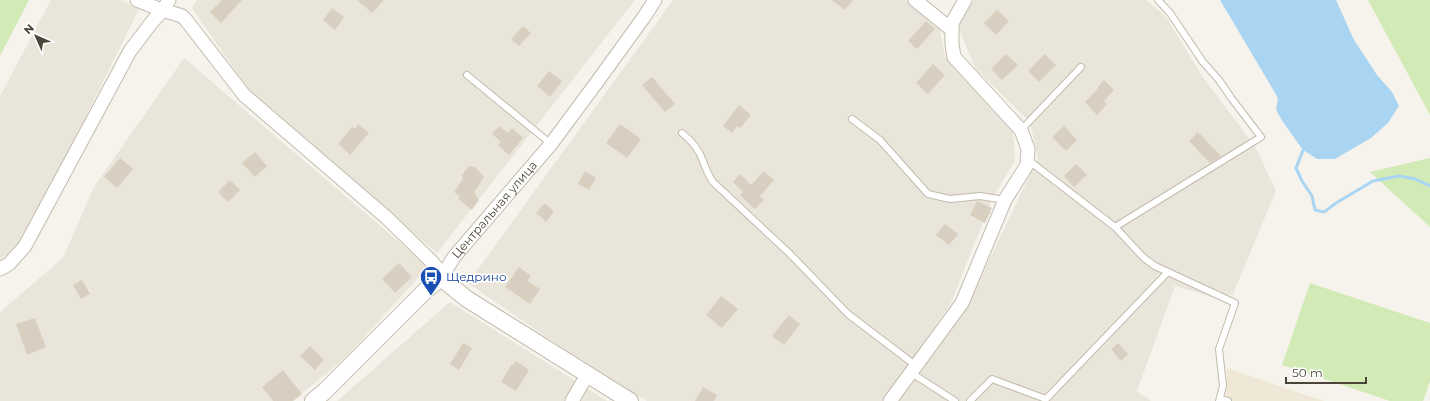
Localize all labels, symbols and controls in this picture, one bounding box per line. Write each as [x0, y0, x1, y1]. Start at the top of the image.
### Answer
north arrow [16, 16, 56, 56]
text: N [21, 21, 37, 37]
street label: Центральная улица [448, 158, 540, 261]
bus stop icon: Щедрино [418, 264, 444, 297]
place label: Щедрино [446, 269, 507, 284]
scale bar [1286, 359, 1366, 385]
text: 50 m [1292, 365, 1323, 380]

